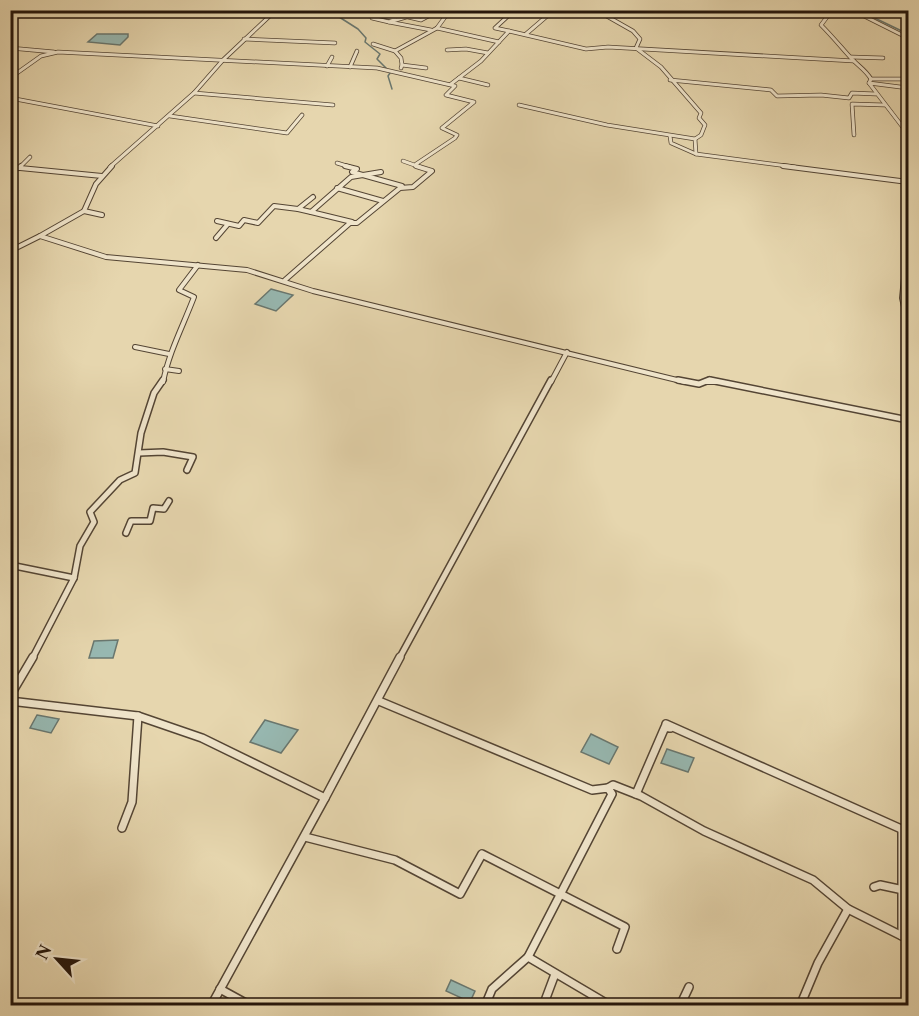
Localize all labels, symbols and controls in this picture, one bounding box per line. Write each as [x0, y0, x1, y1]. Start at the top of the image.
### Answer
north arrow [27, 929, 87, 989]
text: N [32, 941, 56, 963]

